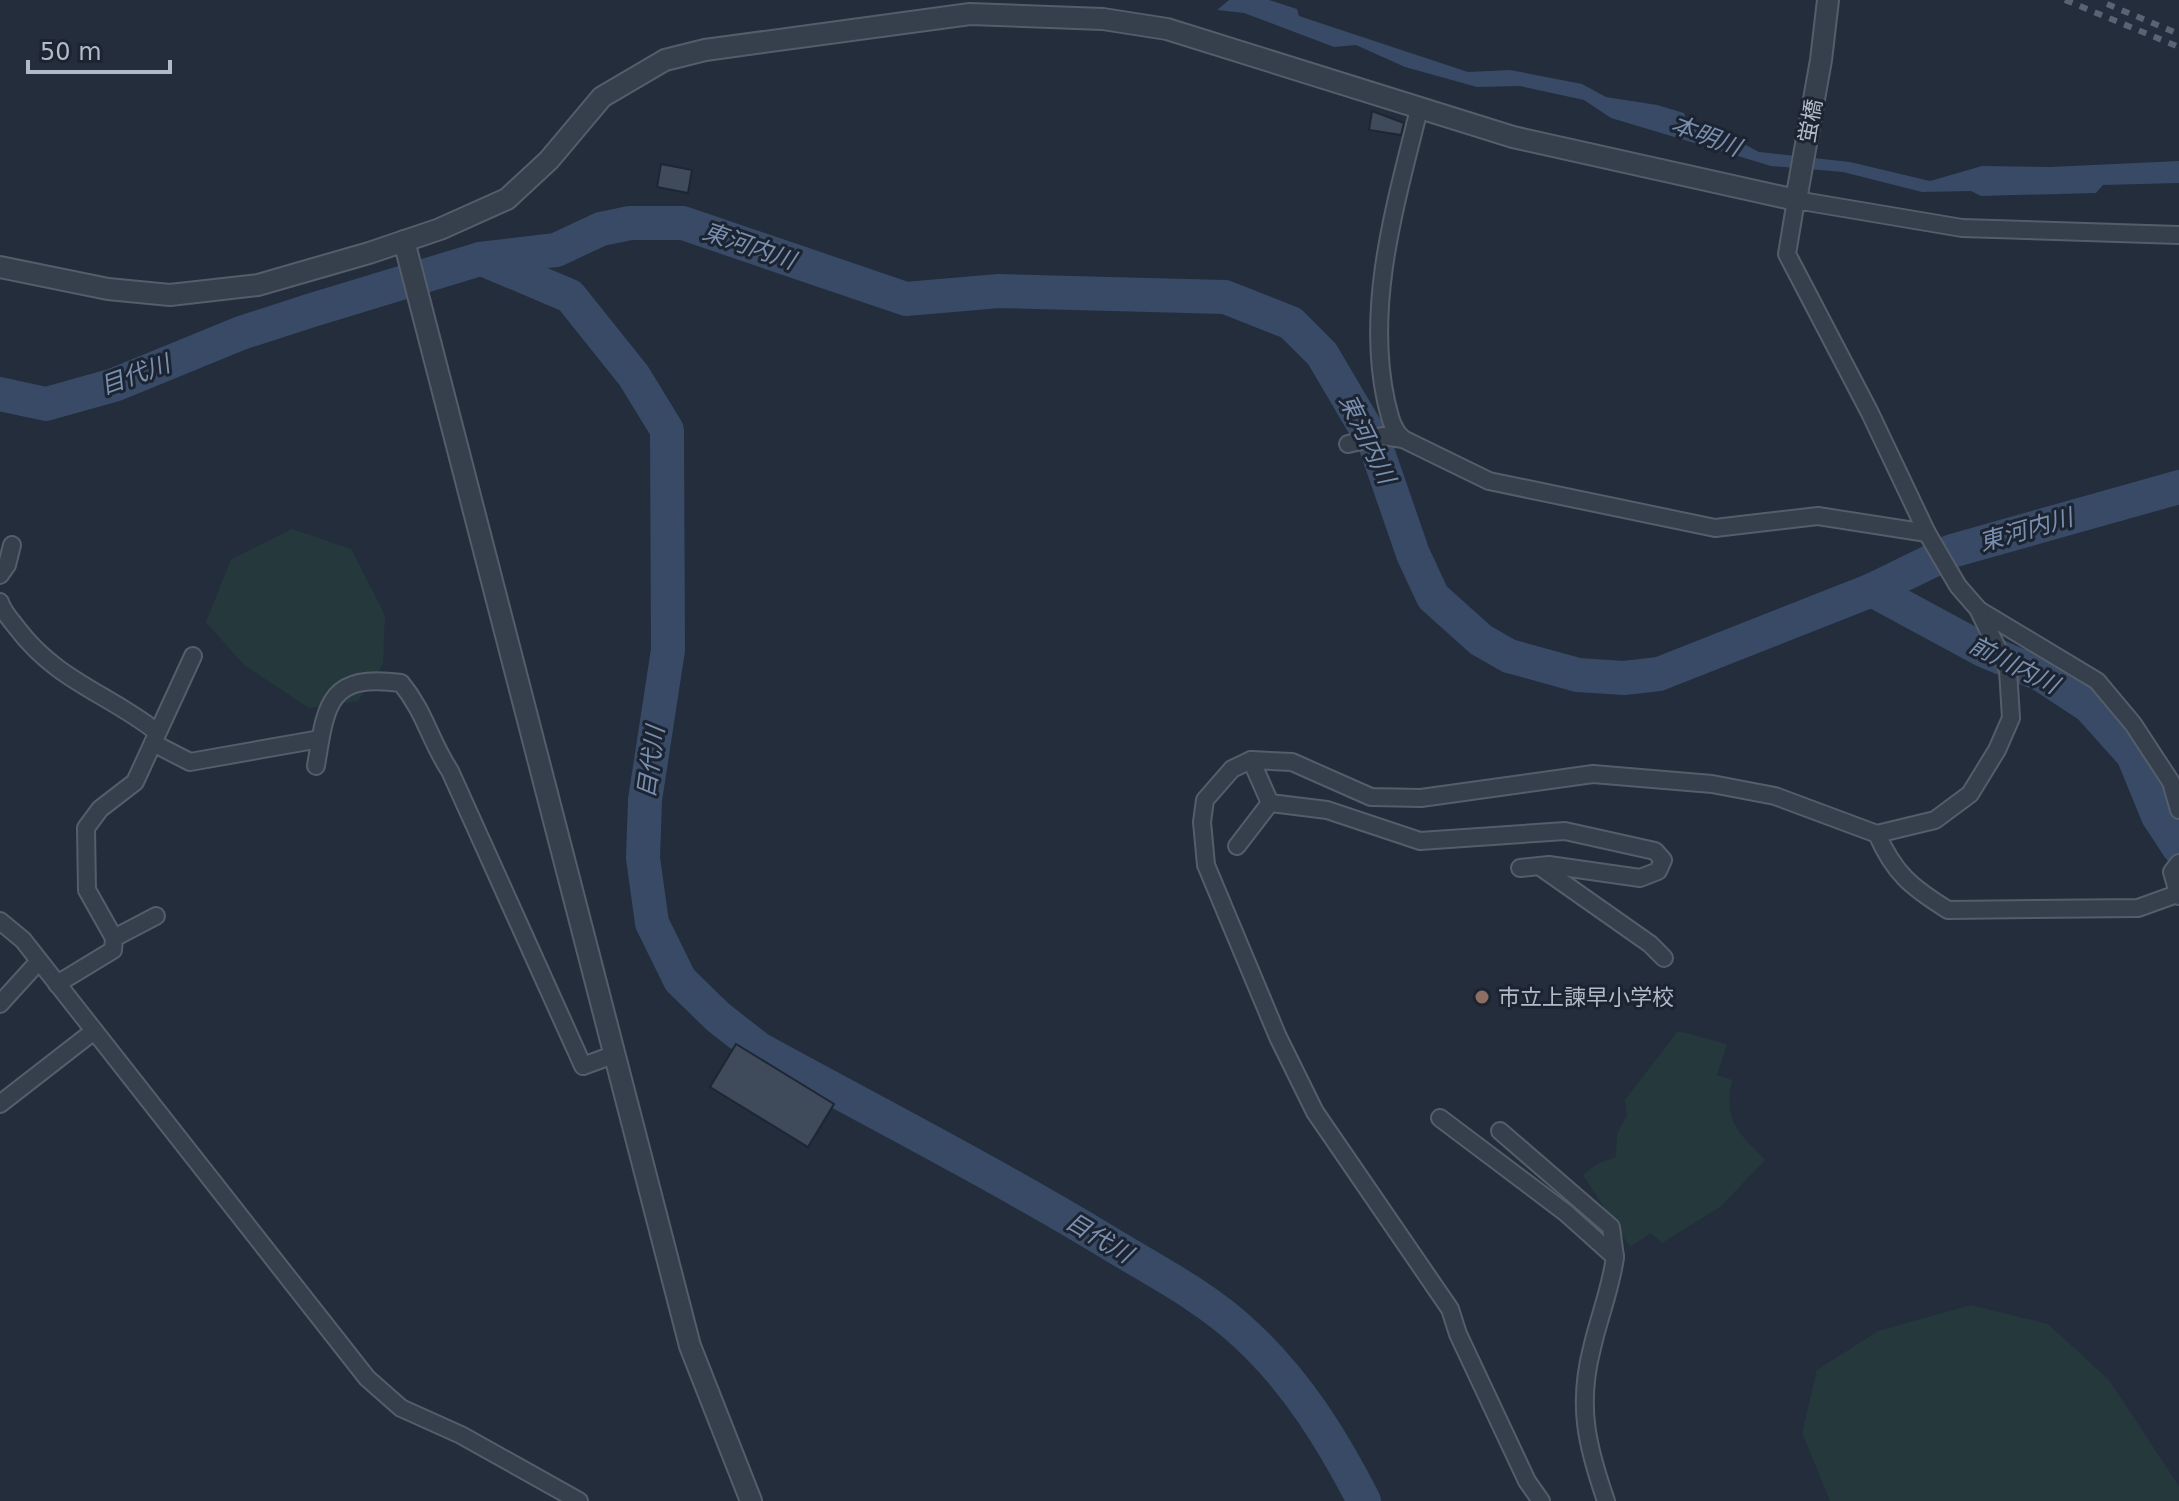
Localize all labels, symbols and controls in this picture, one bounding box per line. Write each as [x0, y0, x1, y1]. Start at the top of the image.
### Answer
scale bar [28, 24, 170, 74]
text: 50 m [40, 38, 102, 66]
street label: 蛍橋 [1794, 97, 1827, 145]
water label: 本明川 [1667, 110, 1747, 163]
water label: 東河内川 [699, 217, 802, 276]
water label: 目代川 [96, 349, 176, 400]
water label: 東河内川 [1333, 390, 1402, 491]
water label: 東河内川 [1976, 502, 2079, 557]
water label: 前川内川 [1965, 631, 2066, 701]
water label: 目代川 [632, 721, 670, 800]
place label: 市立上諫早小学校 [1498, 985, 1674, 1010]
marker: 市立上諫早小学校 [1473, 988, 1491, 1006]
water label: 目代川 [1061, 1207, 1140, 1270]

